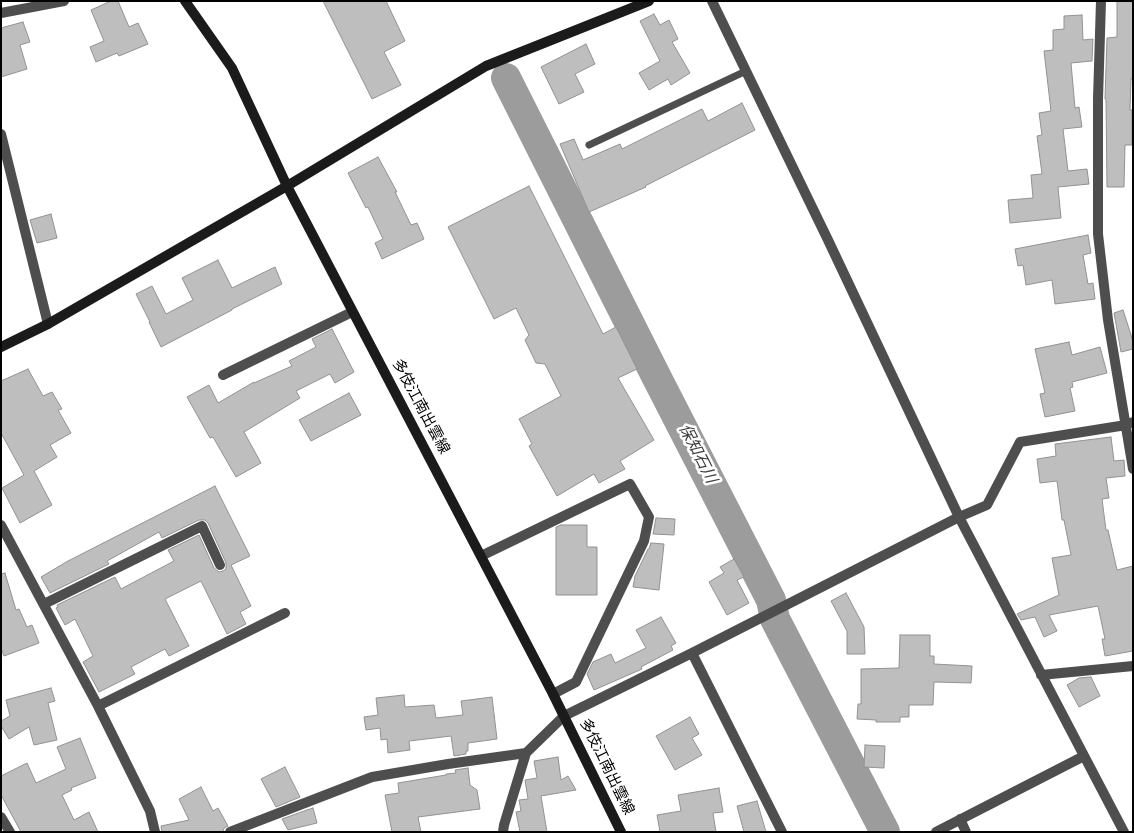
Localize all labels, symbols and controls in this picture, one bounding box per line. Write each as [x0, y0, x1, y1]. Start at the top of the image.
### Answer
street label: 多伎江南出雲線 [387, 356, 453, 458]
water label: 保知石川 [674, 421, 720, 487]
street label: 多伎江南出雲線 [575, 716, 637, 818]

